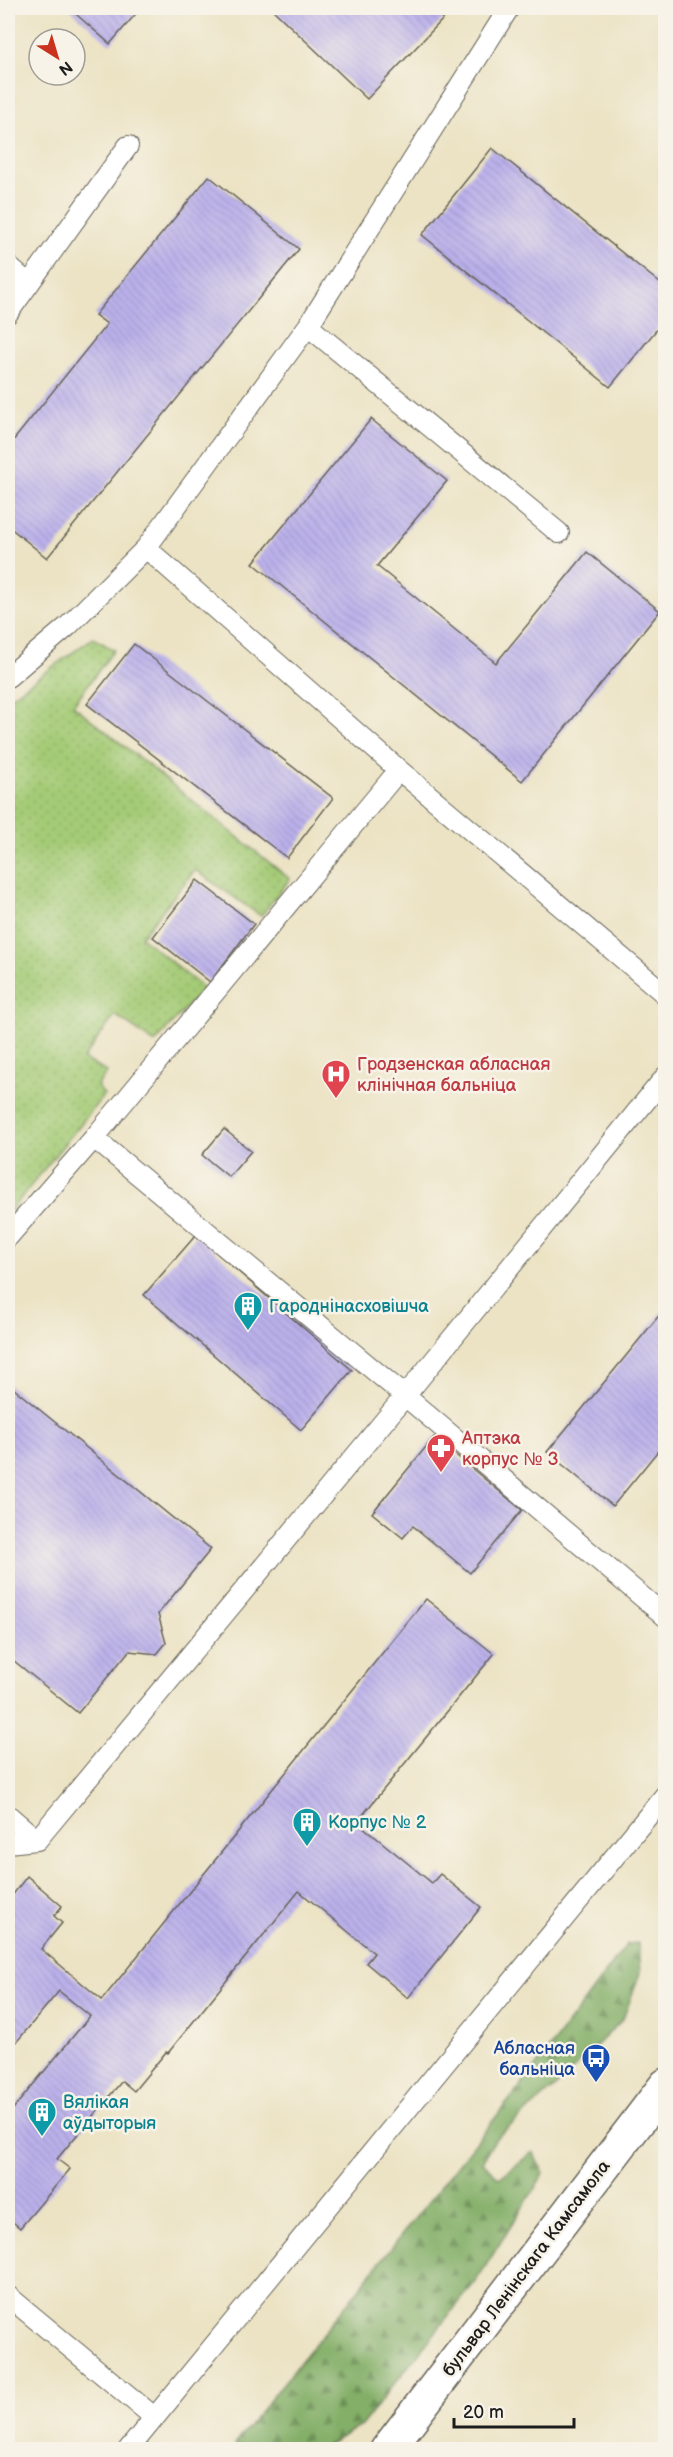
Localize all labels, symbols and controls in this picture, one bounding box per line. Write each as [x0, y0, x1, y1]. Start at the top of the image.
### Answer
north arrow [27, 27, 87, 87]
text: N [55, 57, 76, 79]
place label: Гродзенская абласная клінічная бальніца [357, 1054, 550, 1096]
hospital icon: Гродзенская абласная клінічная бальніца [320, 1058, 352, 1100]
building icon: Гароднінасховішча [232, 1290, 264, 1332]
place label: Гароднінасховішча [269, 1296, 429, 1317]
place label: Аптэка корпус № 3 [461, 1428, 558, 1470]
pharmacy icon: Аптэка корпус № 3 [425, 1432, 457, 1474]
building icon: Корпус № 2 [291, 1806, 323, 1848]
place label: Корпус № 2 [328, 1812, 427, 1833]
place label: Абласная бальніца [493, 2038, 575, 2080]
bus stop icon: Абласная бальніца [580, 2042, 612, 2084]
place label: Вялікая аўдыторыя [63, 2092, 156, 2134]
building icon: Вялікая аўдыторыя [26, 2096, 58, 2138]
street label: бульвар Ленінскага Камсамола [438, 2156, 615, 2380]
scale bar [454, 2391, 574, 2429]
text: 20 m [463, 2402, 504, 2423]

